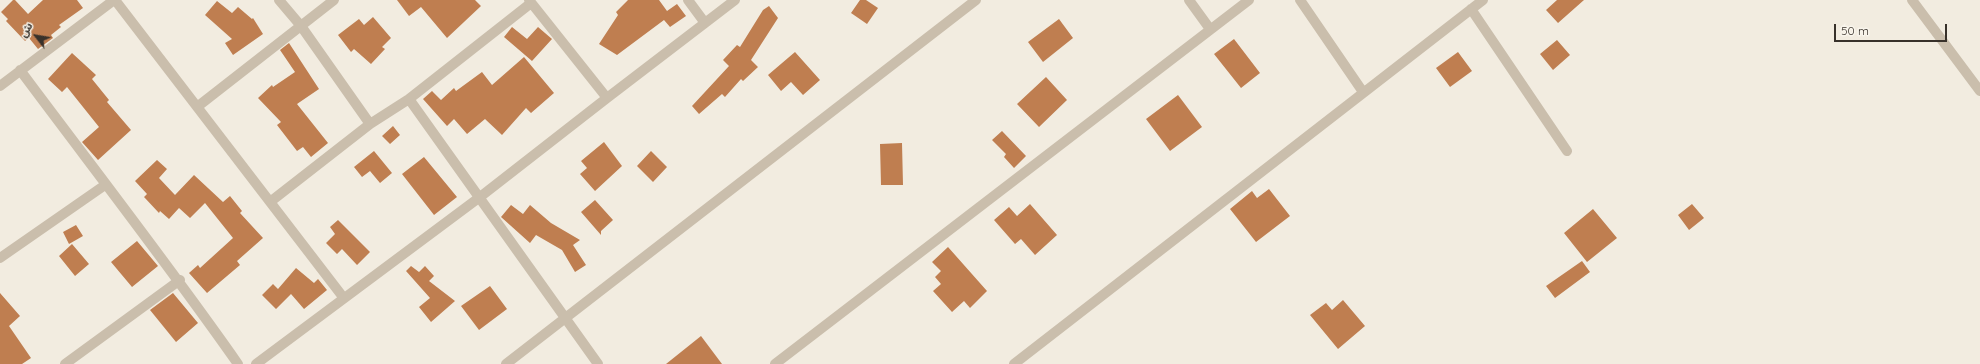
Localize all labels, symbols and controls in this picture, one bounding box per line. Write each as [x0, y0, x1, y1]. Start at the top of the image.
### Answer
north arrow [16, 16, 56, 56]
scale bar [1836, 16, 1949, 42]
text: ش [16, 20, 36, 40]
text: 50 m [1841, 23, 1869, 38]

